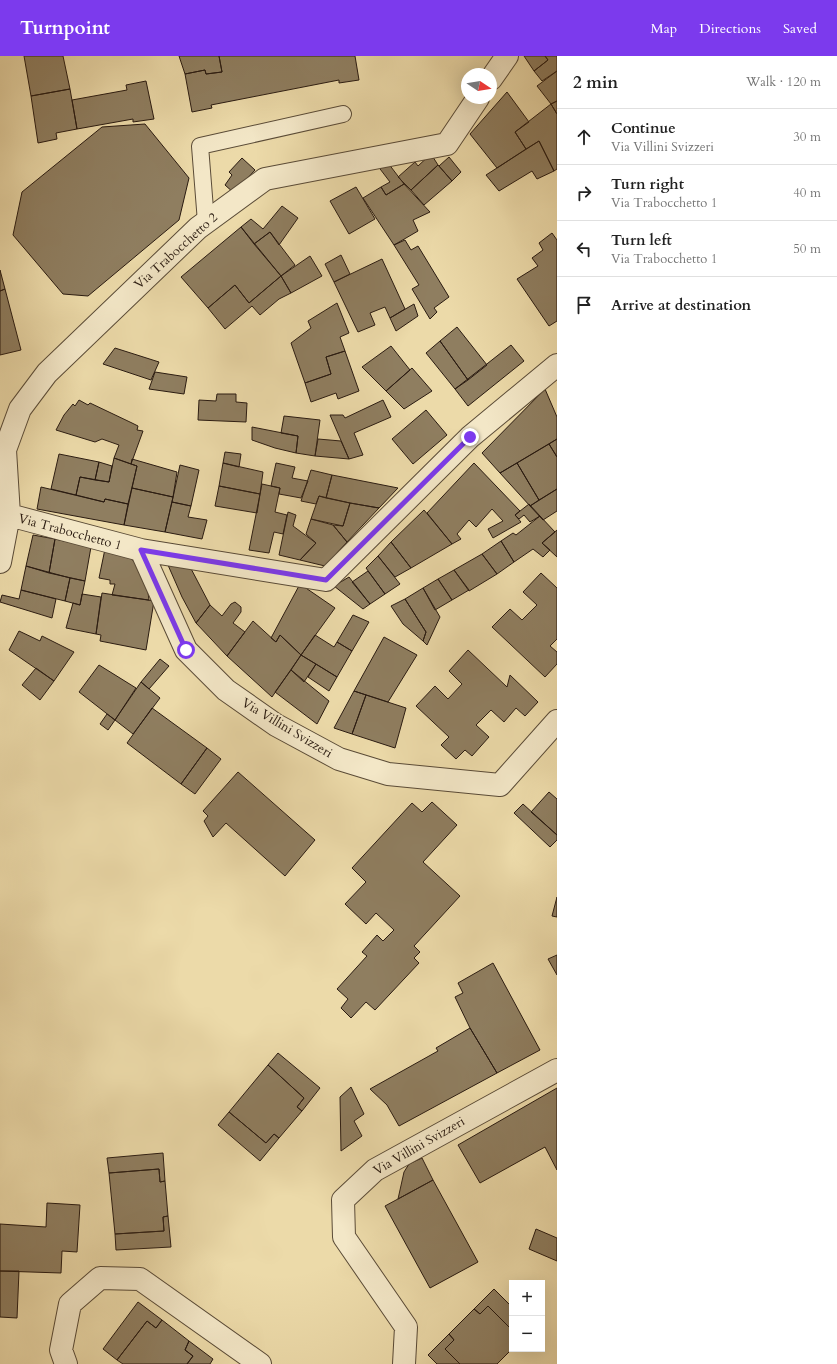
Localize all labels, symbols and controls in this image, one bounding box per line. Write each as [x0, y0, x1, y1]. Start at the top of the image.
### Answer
text: Turnpoint [20, 15, 110, 41]
text: Map [651, 19, 677, 38]
text: Directions [699, 19, 761, 38]
text: Saved [783, 19, 817, 38]
north arrow [461, 68, 497, 104]
text: 2 min [573, 71, 618, 94]
text: Walk · 120 m [746, 73, 821, 91]
text: Continue [611, 118, 676, 138]
icon: ahead [573, 126, 595, 148]
text: 30 m [793, 128, 821, 146]
text: Via Villini Svizzeri [611, 138, 714, 156]
text: Turn right [611, 174, 684, 194]
icon: right [573, 182, 595, 204]
text: 40 m [793, 184, 821, 202]
text: Via Trabocchetto 1 [611, 194, 718, 212]
street label: Via Trabocchetto 2 [130, 208, 222, 293]
text: Turn left [611, 230, 672, 250]
icon: left [573, 238, 595, 260]
text: 50 m [793, 240, 821, 258]
text: Via Trabocchetto 1 [611, 250, 718, 268]
icon: arrive [573, 294, 595, 316]
text: Arrive at destination [611, 295, 751, 315]
route end [461, 428, 479, 446]
street label: Via Trabocchetto 1 [16, 510, 124, 554]
route start [177, 641, 195, 659]
street label: Via Villini Svizzeri [238, 694, 336, 762]
street label: Via Villini Svizzeri [370, 1112, 468, 1180]
map controls [509, 1280, 545, 1352]
button: + [509, 1280, 545, 1316]
button: − [509, 1316, 545, 1352]

